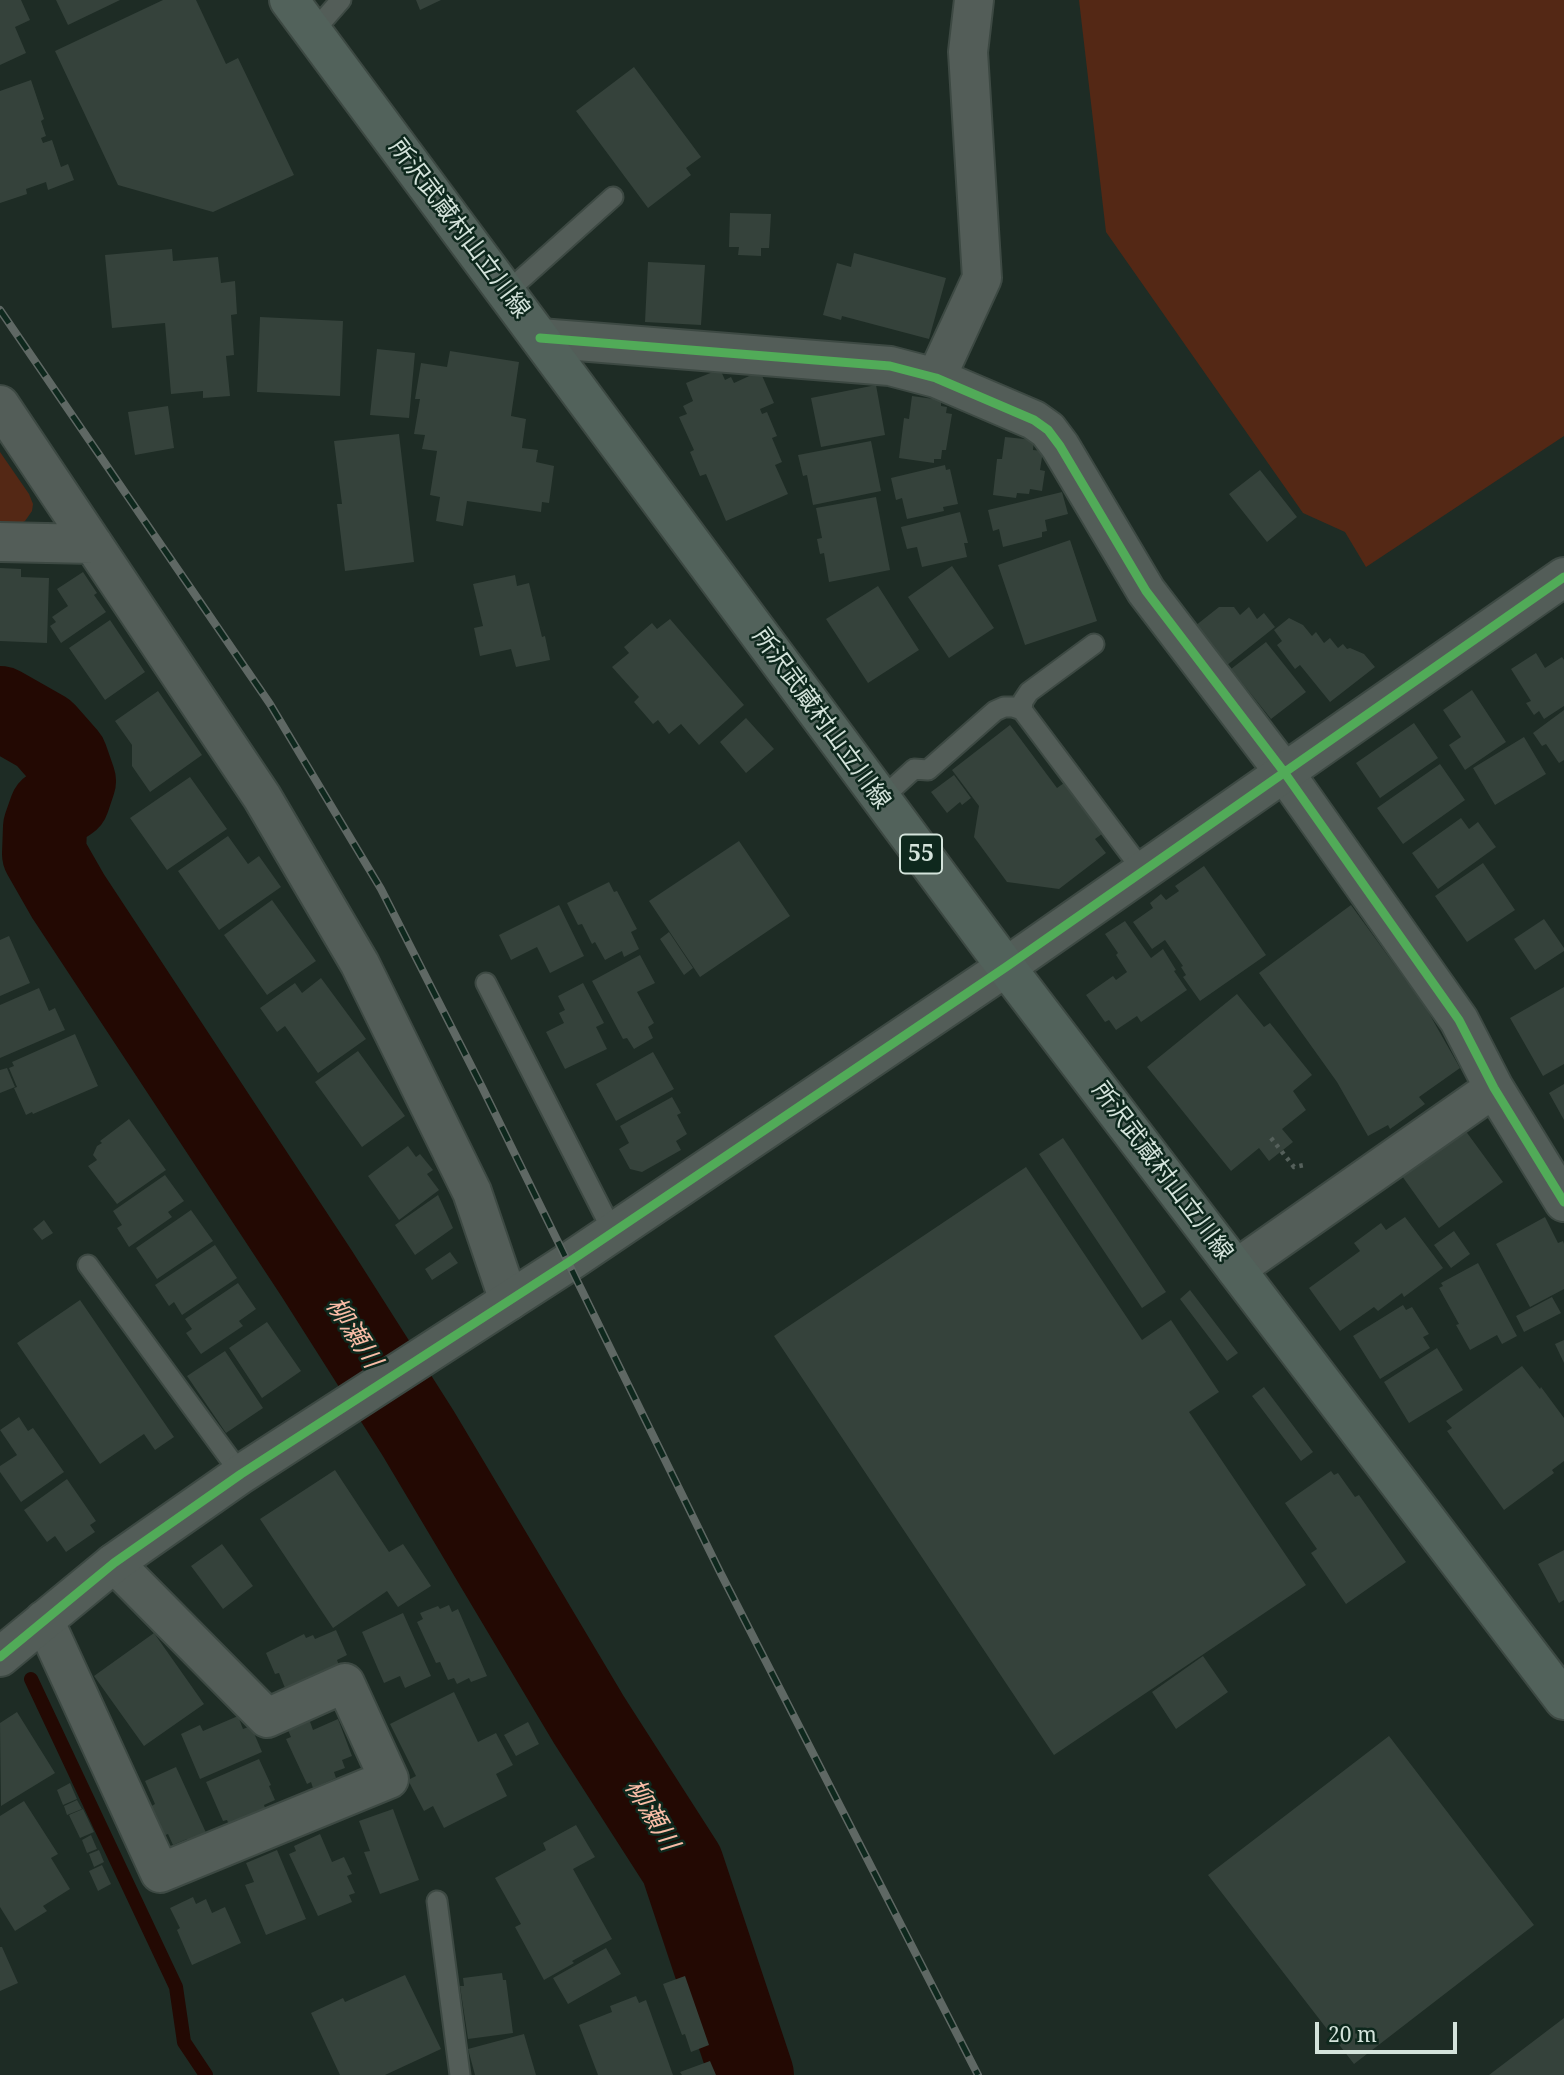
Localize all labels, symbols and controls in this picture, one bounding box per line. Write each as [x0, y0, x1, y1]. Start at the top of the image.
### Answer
street label: 所沢武蔵村山立川線 [383, 134, 535, 324]
street label: 所沢武蔵村山立川線 [746, 623, 896, 815]
road number: 55 [900, 834, 942, 874]
street label: 所沢武蔵村山立川線 [1086, 1077, 1238, 1267]
water label: 柳瀬川 [319, 1292, 387, 1374]
water label: 柳瀬川 [618, 1774, 684, 1856]
scale bar [1319, 2008, 1461, 2052]
text: 20 m [1328, 2020, 1377, 2048]

